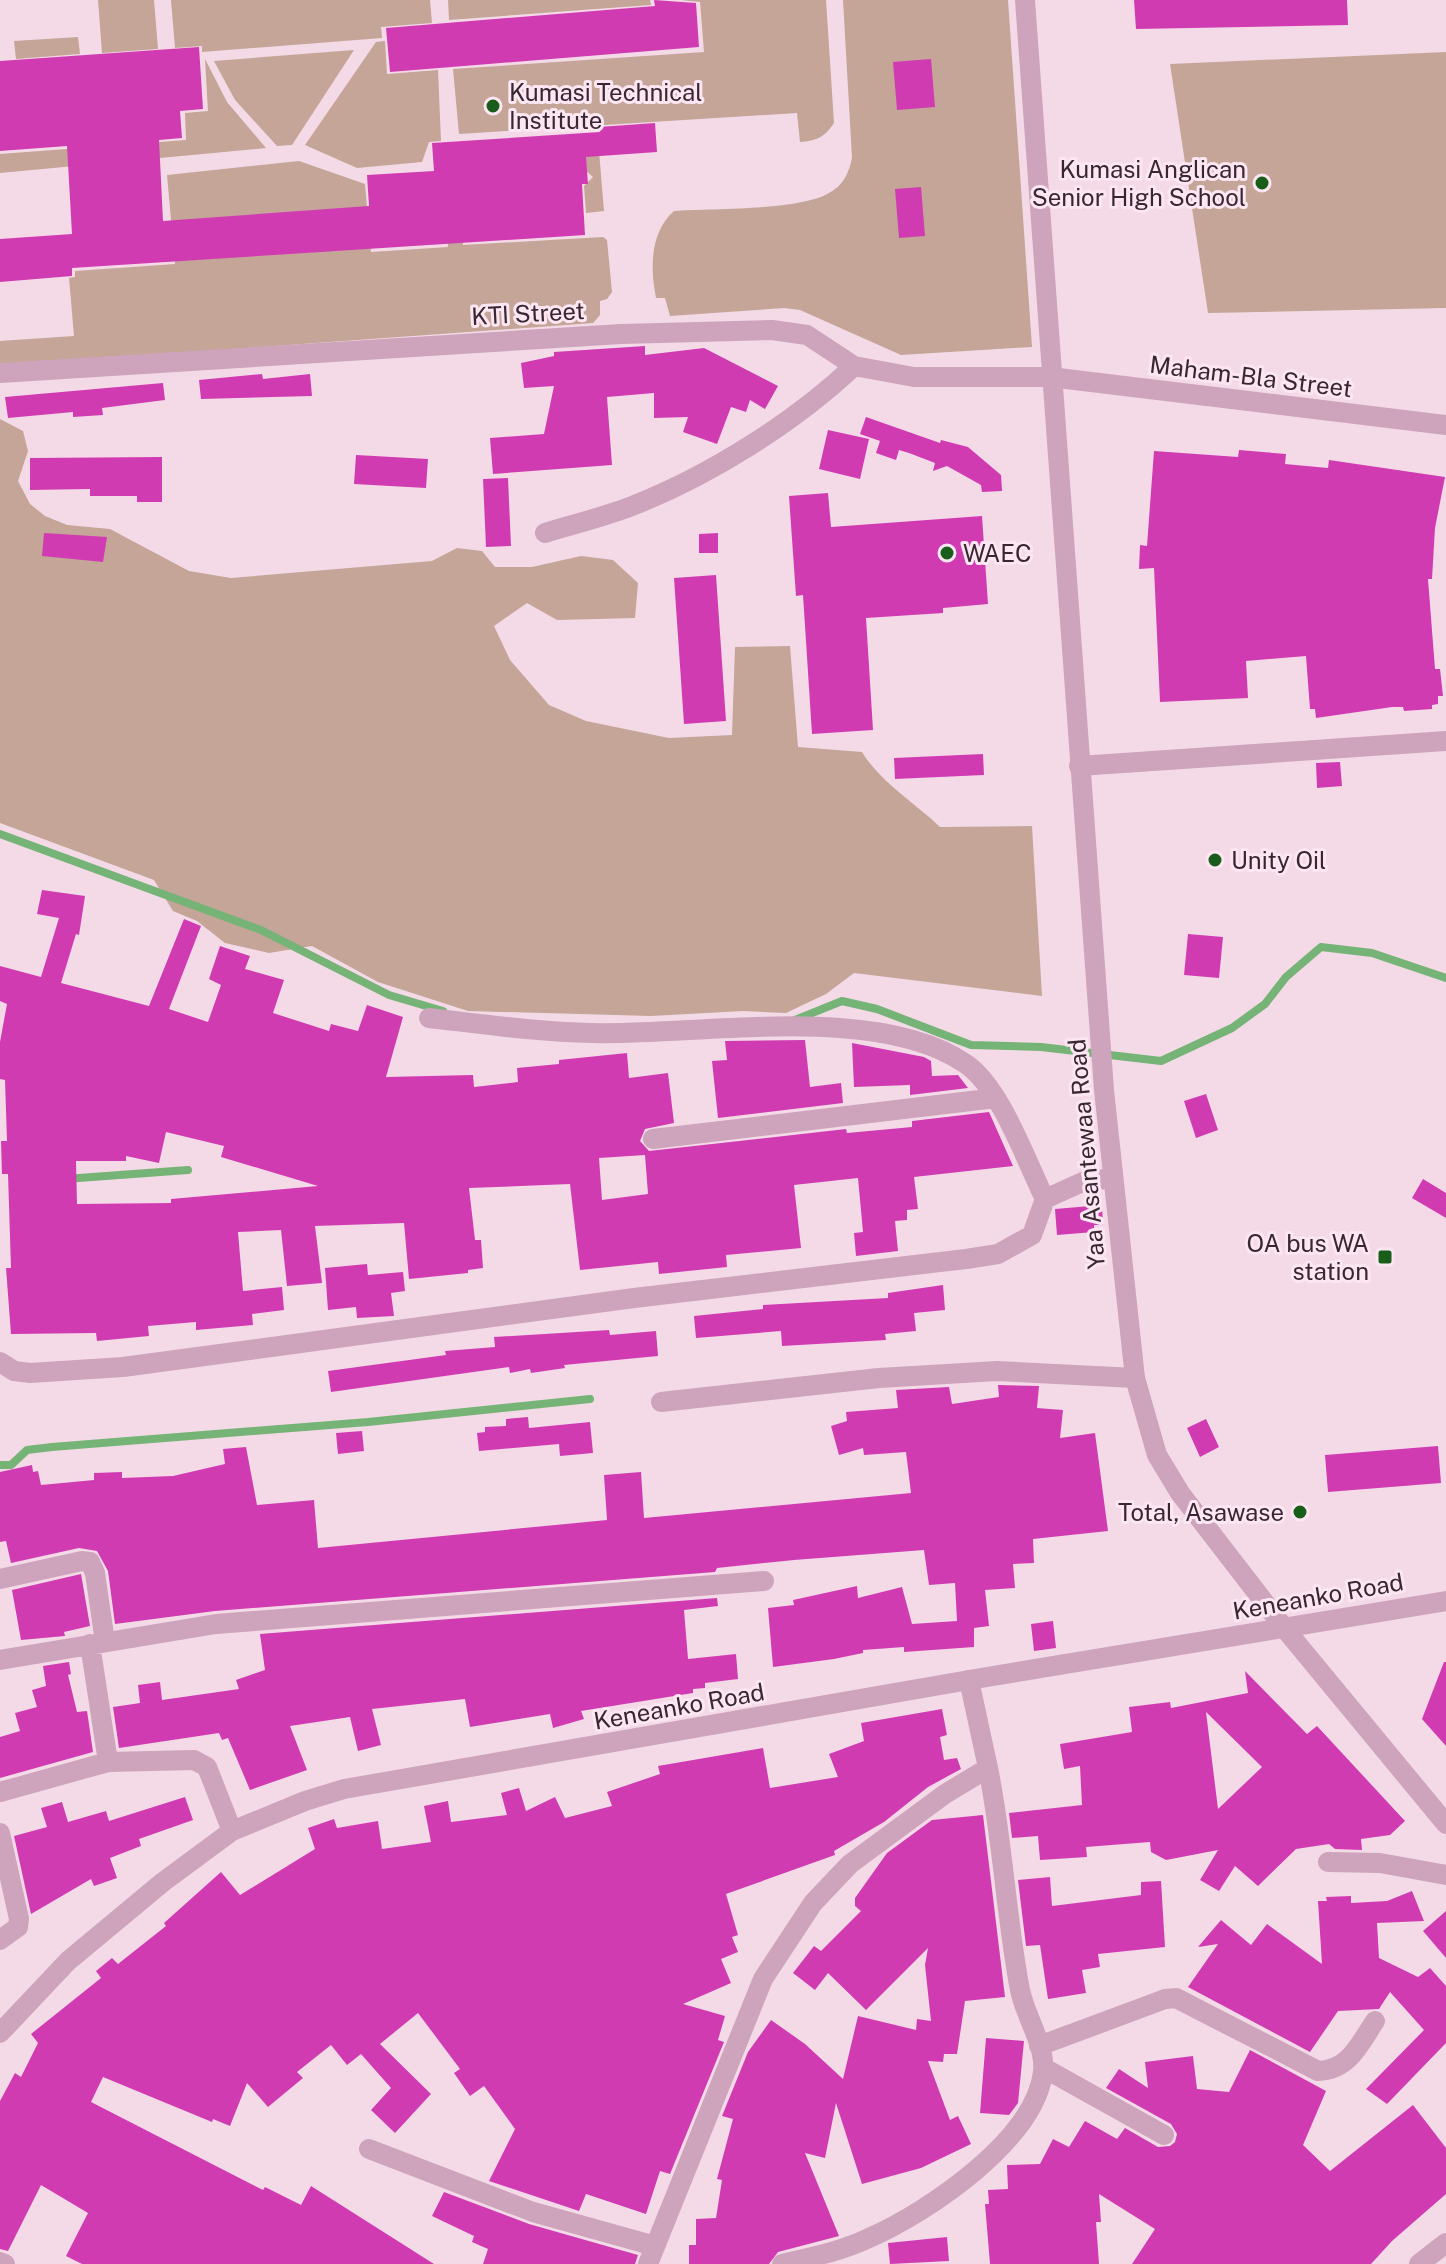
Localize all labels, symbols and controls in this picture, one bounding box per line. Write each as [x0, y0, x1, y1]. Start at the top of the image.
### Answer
place label: Kumasi Technical Institute [509, 78, 703, 134]
marker: Kumasi Technical Institute [484, 97, 502, 115]
place label: Kumasi Anglican Senior High School [1032, 155, 1246, 211]
marker: Kumasi Anglican Senior High School [1253, 174, 1271, 192]
street label: KTI Street [471, 296, 585, 330]
street label: Maham-Bla Street [1148, 350, 1354, 402]
place label: WAEC [963, 539, 1032, 567]
marker: WAEC [938, 544, 956, 562]
place label: Unity Oil [1231, 846, 1326, 874]
marker: Unity Oil [1206, 851, 1224, 869]
street label: Yaa Asantewaa Road [1062, 1038, 1110, 1270]
place label: OA bus WA station [1247, 1229, 1369, 1285]
marker: OA bus WA station [1376, 1248, 1394, 1266]
place label: Total, Asawase [1118, 1498, 1284, 1526]
marker: Total, Asawase [1291, 1503, 1309, 1521]
street label: Keneanko Road [1231, 1567, 1405, 1625]
street label: Keneanko Road [592, 1677, 766, 1735]

